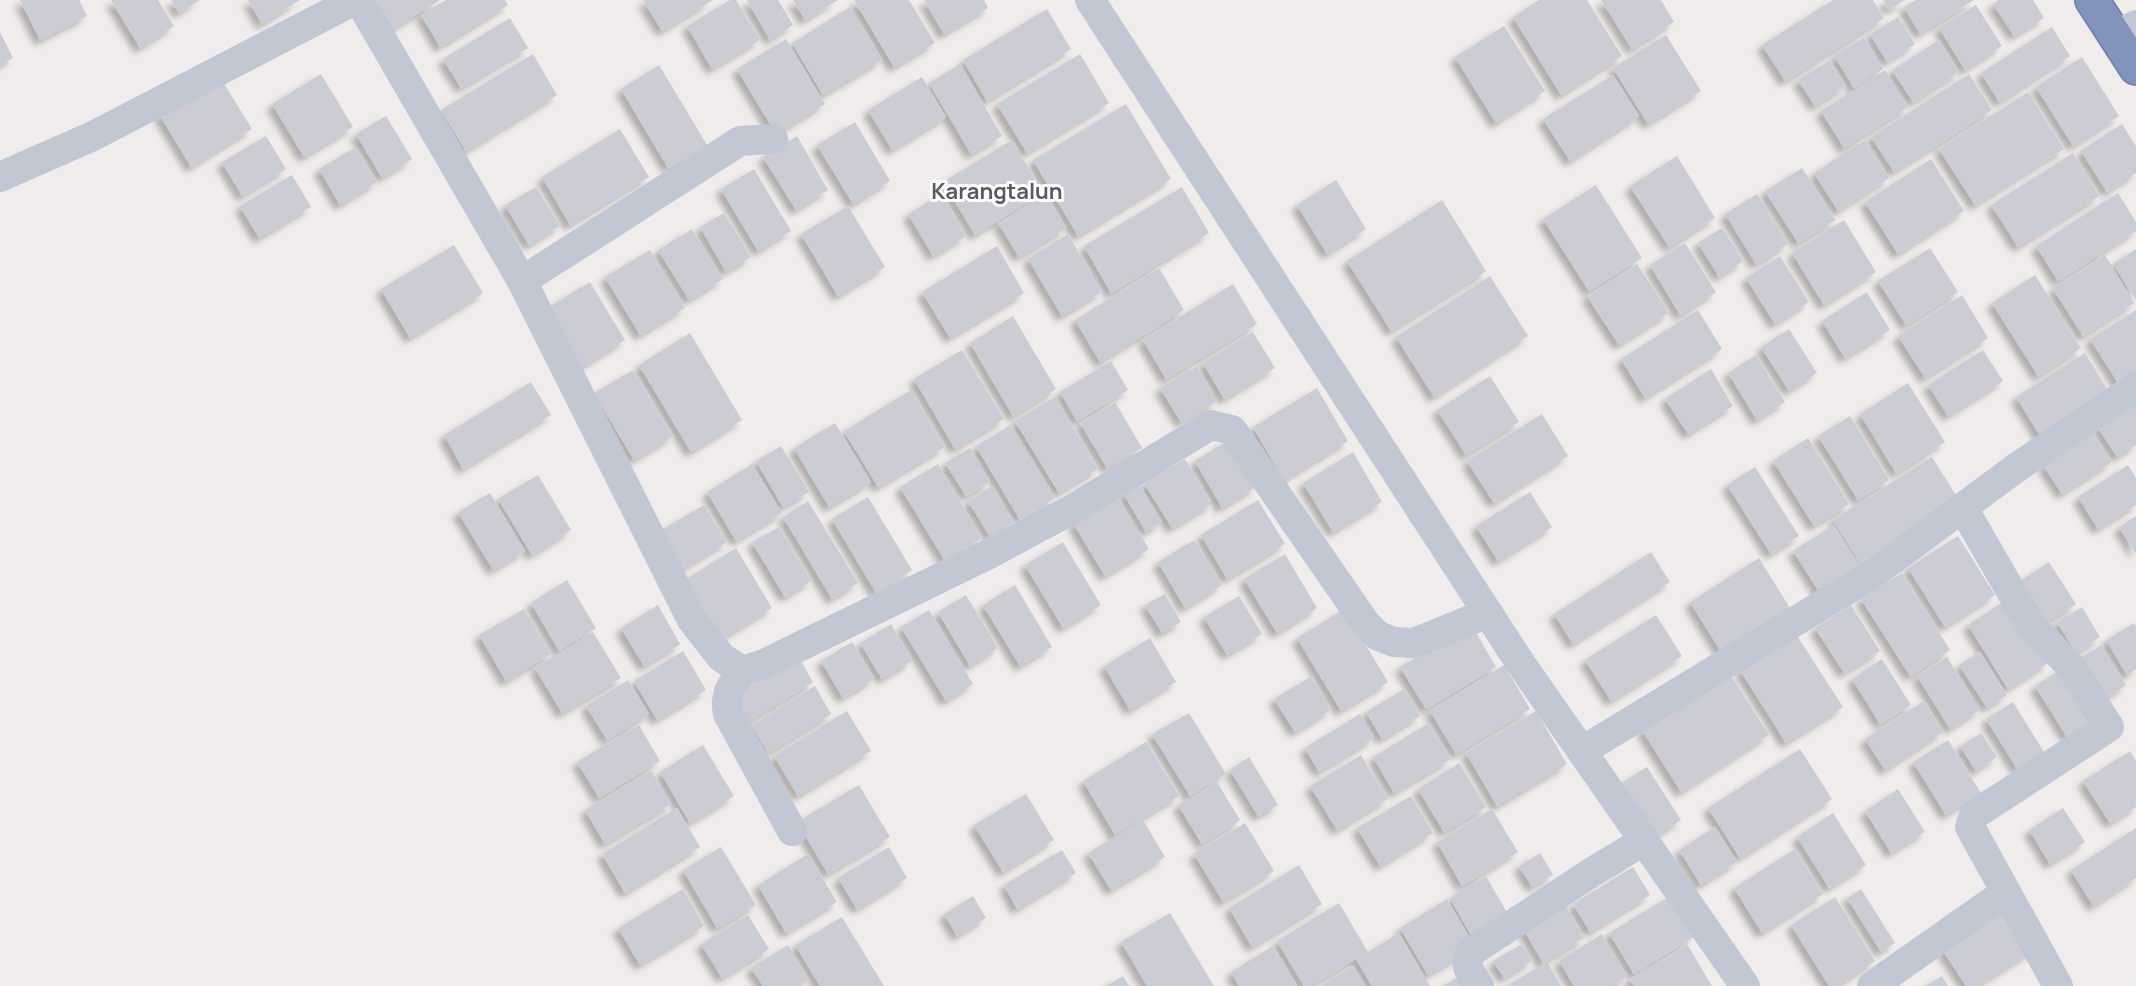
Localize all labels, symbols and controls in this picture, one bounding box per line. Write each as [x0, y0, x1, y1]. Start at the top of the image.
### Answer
district label: Karangtalun [931, 176, 1063, 206]

